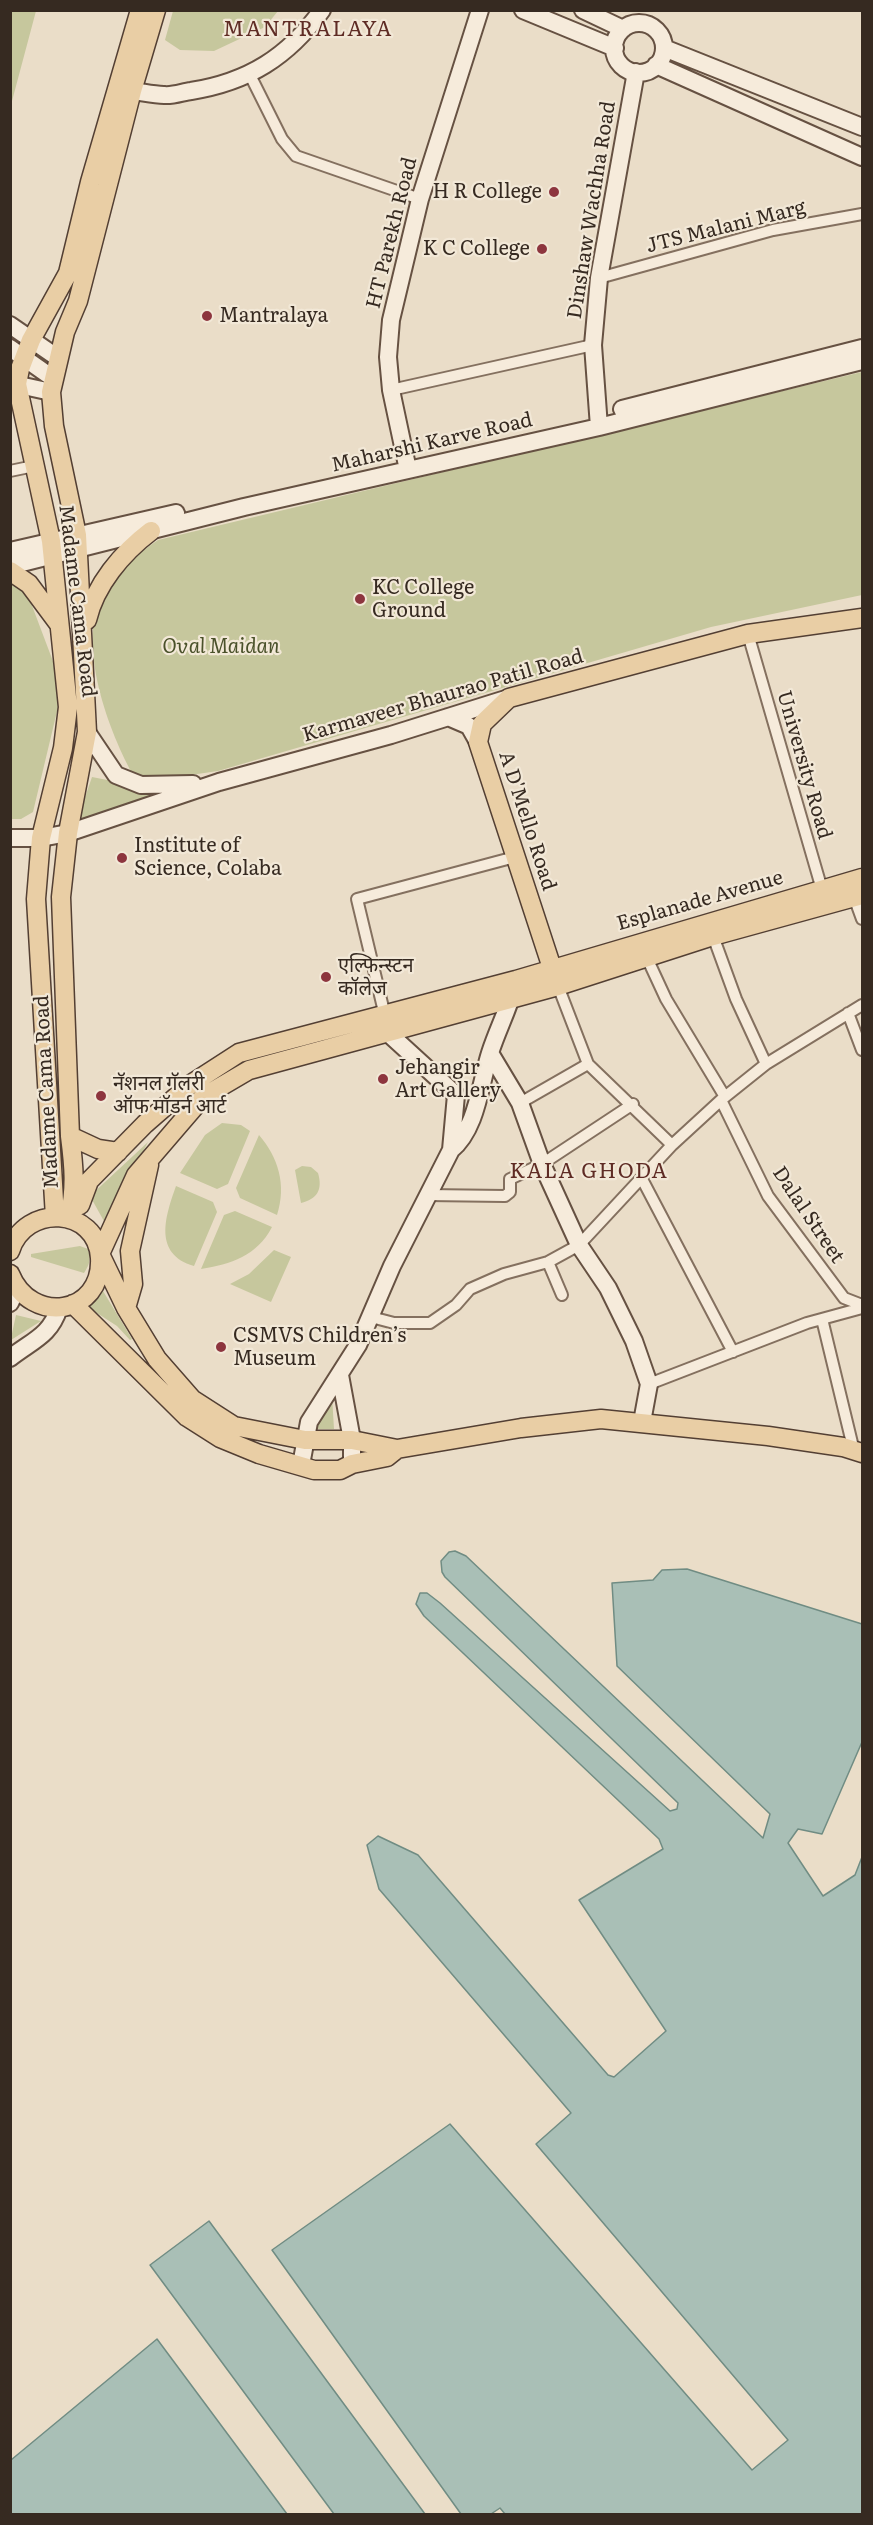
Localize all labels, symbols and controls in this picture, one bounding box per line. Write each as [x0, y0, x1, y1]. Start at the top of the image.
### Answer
district label: MANTRALAYA [223, 17, 393, 43]
street label: Dinshaw Wachha Road [563, 99, 621, 321]
street label: HT Parekh Road [362, 155, 422, 311]
place label: H R College [433, 180, 542, 204]
marker: H R College [547, 185, 561, 199]
street label: JTS Malani Marg [644, 196, 808, 258]
place label: K C College [423, 237, 530, 261]
marker: K C College [535, 242, 549, 256]
place label: Mantralaya [219, 304, 328, 328]
marker: Mantralaya [200, 309, 214, 323]
street label: Maharshi Karve Road [329, 408, 535, 478]
street label: Madame Cama Road [53, 503, 101, 699]
place label: KC College Ground [372, 576, 474, 623]
marker: KC College Ground [353, 592, 367, 606]
park label: Oval Maidan [162, 635, 280, 659]
street label: Karmaveer Bhaurao Patil Road [300, 644, 586, 748]
street label: University Road [771, 688, 837, 842]
street label: A D'Mello Road [493, 748, 561, 894]
place label: Institute of Science, Colaba [134, 834, 282, 881]
marker: Institute of Science, Colaba [115, 851, 129, 865]
street label: Esplanade Avenue [614, 866, 786, 936]
place label: एल्फिन्स्टन कॉलेज [338, 954, 413, 1001]
marker: एल्फिन्स्टन कॉलेज [319, 970, 333, 984]
street label: Madame Cama Road [30, 995, 64, 1189]
place label: Jehangir Art Gallery [395, 1056, 501, 1103]
place label: नॅशनल गॅलरी ऑफ मॉडर्न आर्ट [113, 1072, 226, 1119]
marker: Jehangir Art Gallery [376, 1072, 390, 1086]
marker: नॅशनल गॅलरी ऑफ मॉडर्न आर्ट [94, 1089, 108, 1103]
district label: KALA GHODA [509, 1159, 669, 1185]
street label: Dalal Street [767, 1162, 849, 1268]
place label: CSMVS Children’s Museum [233, 1324, 406, 1371]
marker: CSMVS Children’s Museum [214, 1340, 228, 1354]

